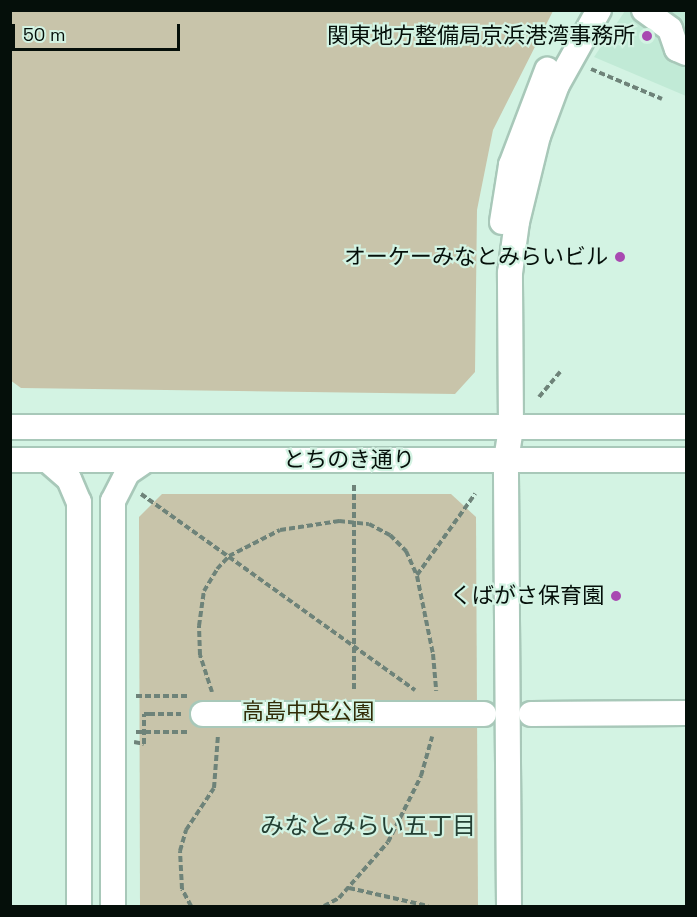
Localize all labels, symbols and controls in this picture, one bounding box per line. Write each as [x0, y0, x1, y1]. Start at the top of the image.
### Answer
scale bar [15, 12, 183, 50]
text: 50 m [23, 23, 65, 46]
place label: 関東地方整備局京浜港湾事務所 [327, 23, 635, 49]
marker: 関東地方整備局京浜港湾事務所 [640, 29, 654, 43]
place label: オーケーみなとみらいビル [344, 244, 608, 270]
marker: オーケーみなとみらいビル [613, 250, 627, 264]
street label: とちのき通り [283, 447, 415, 473]
place label: くばがさ保育園 [450, 583, 604, 609]
marker: くばがさ保育園 [609, 589, 623, 603]
park label: 高島中央公園 [242, 699, 374, 725]
district label: みなとみらい五丁目 [260, 812, 476, 840]

